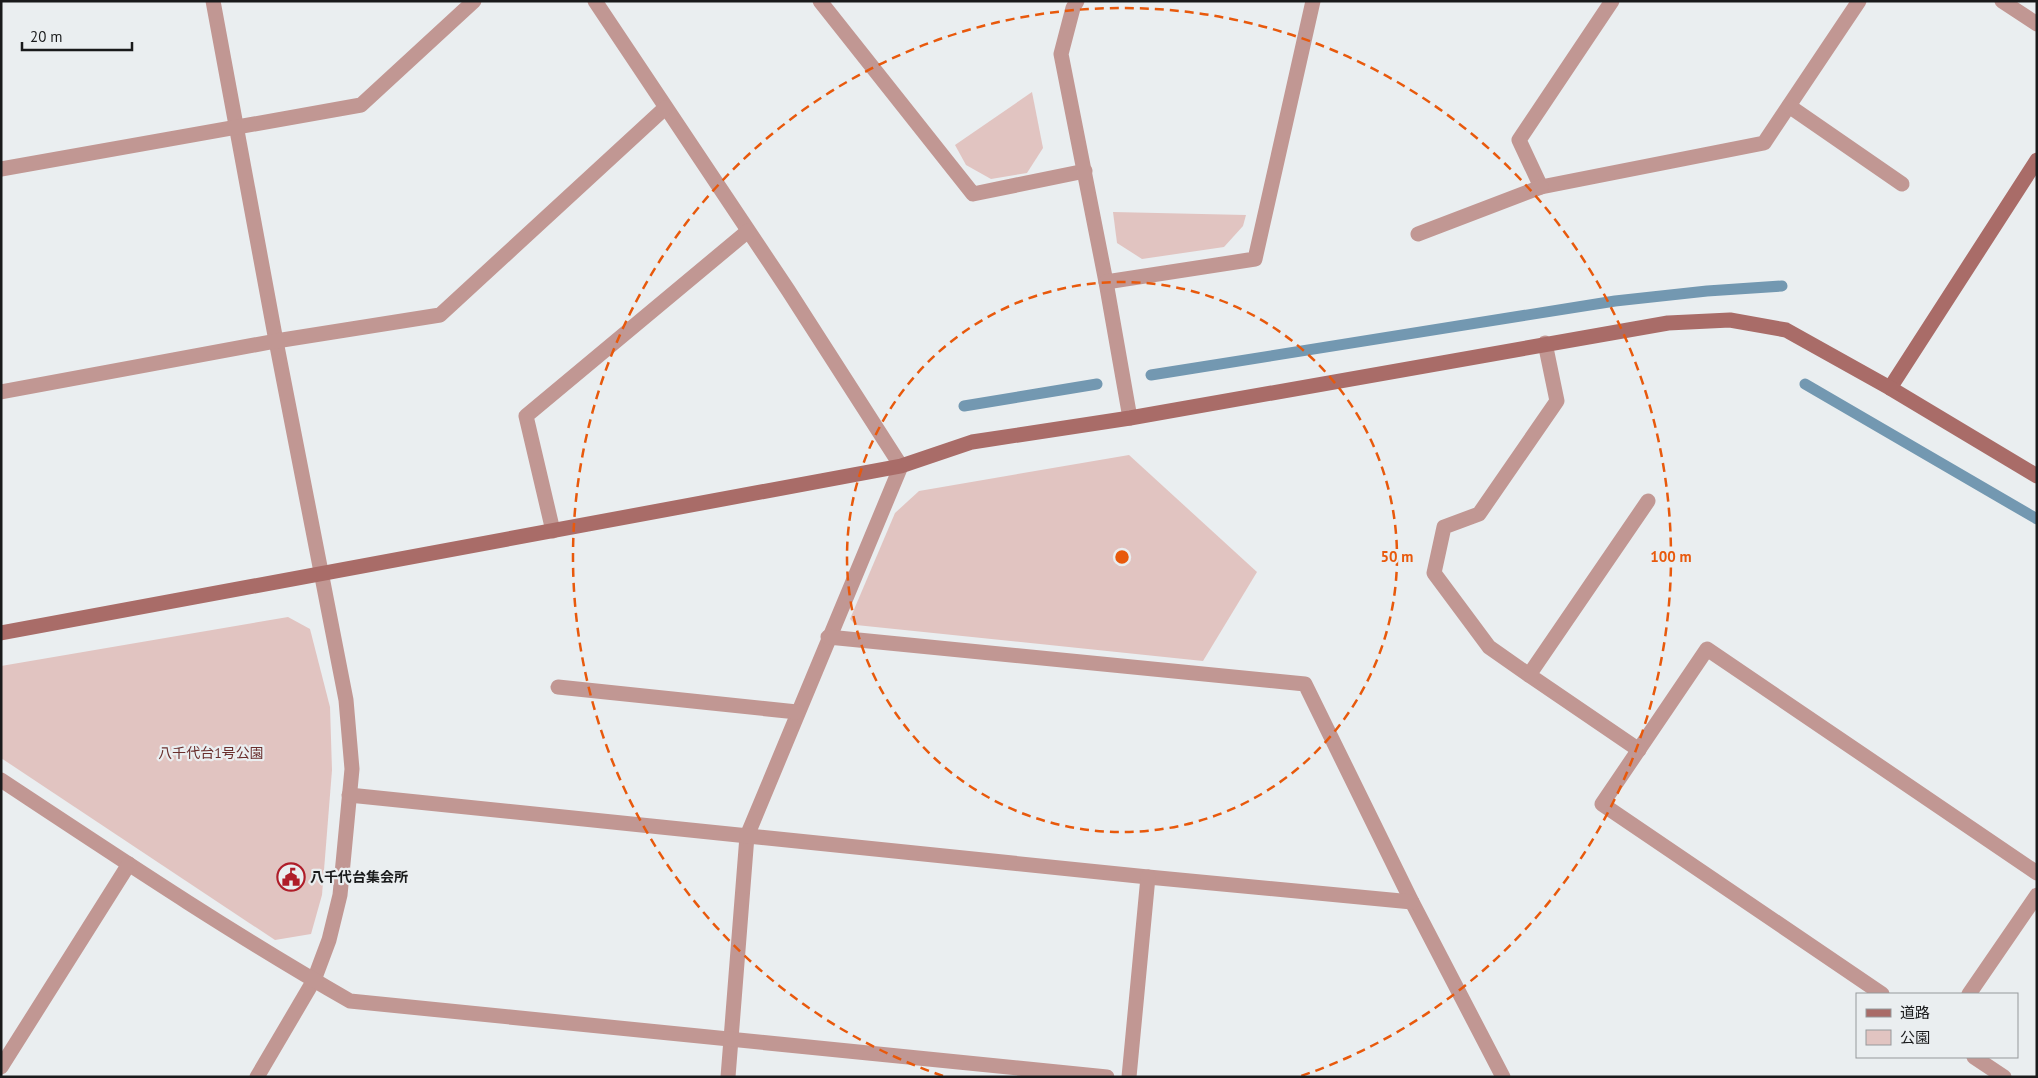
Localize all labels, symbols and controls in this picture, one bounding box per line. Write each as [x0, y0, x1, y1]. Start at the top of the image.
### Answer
scale bar [22, 20, 132, 52]
text: 20 m [30, 27, 63, 46]
text: 50 m [1381, 547, 1413, 566]
text: 100 m [1650, 547, 1692, 566]
centre of rings [1113, 548, 1131, 566]
park label: 八千代台1号公園 [158, 744, 264, 762]
public building icon: 八千代台集会所 [276, 862, 306, 892]
place label: 八千代台集会所 [310, 868, 408, 886]
legend [1856, 993, 2018, 1058]
text: 道路 [1900, 1003, 1930, 1022]
text: 公園 [1900, 1028, 1930, 1047]

